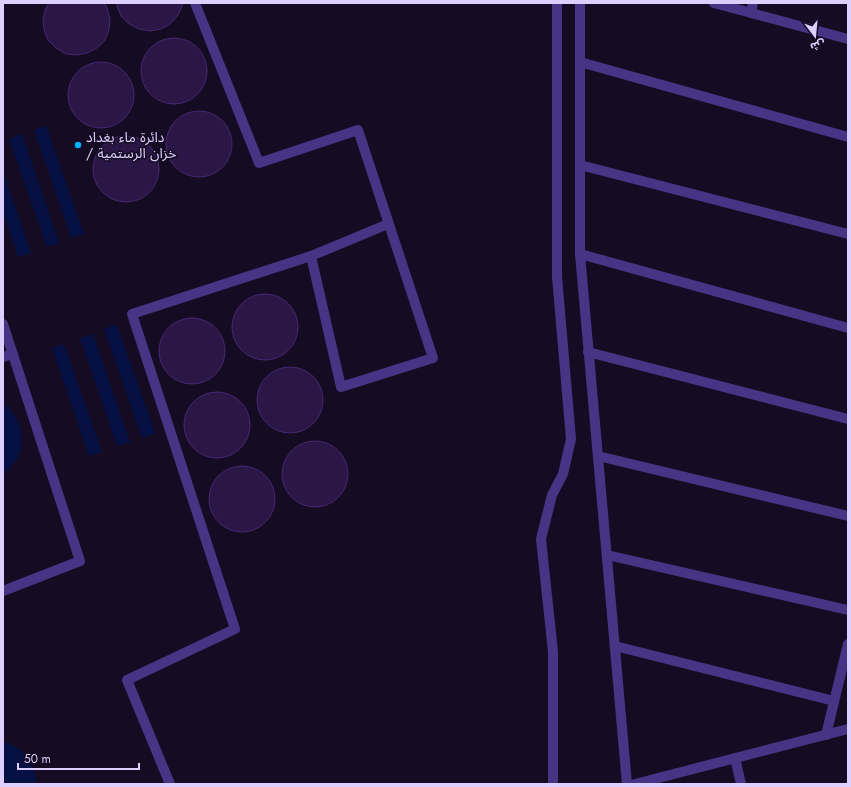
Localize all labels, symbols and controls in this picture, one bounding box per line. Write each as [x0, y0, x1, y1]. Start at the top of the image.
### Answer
north arrow [795, 16, 835, 56]
text: ش [808, 36, 827, 55]
place label: دائرة ماء بغداد / خزان الرستمية [86, 127, 176, 163]
marker: دائرة ماء بغداد / خزان الرستمية [73, 140, 83, 150]
scale bar [18, 745, 139, 771]
text: 50 m [24, 750, 51, 768]

